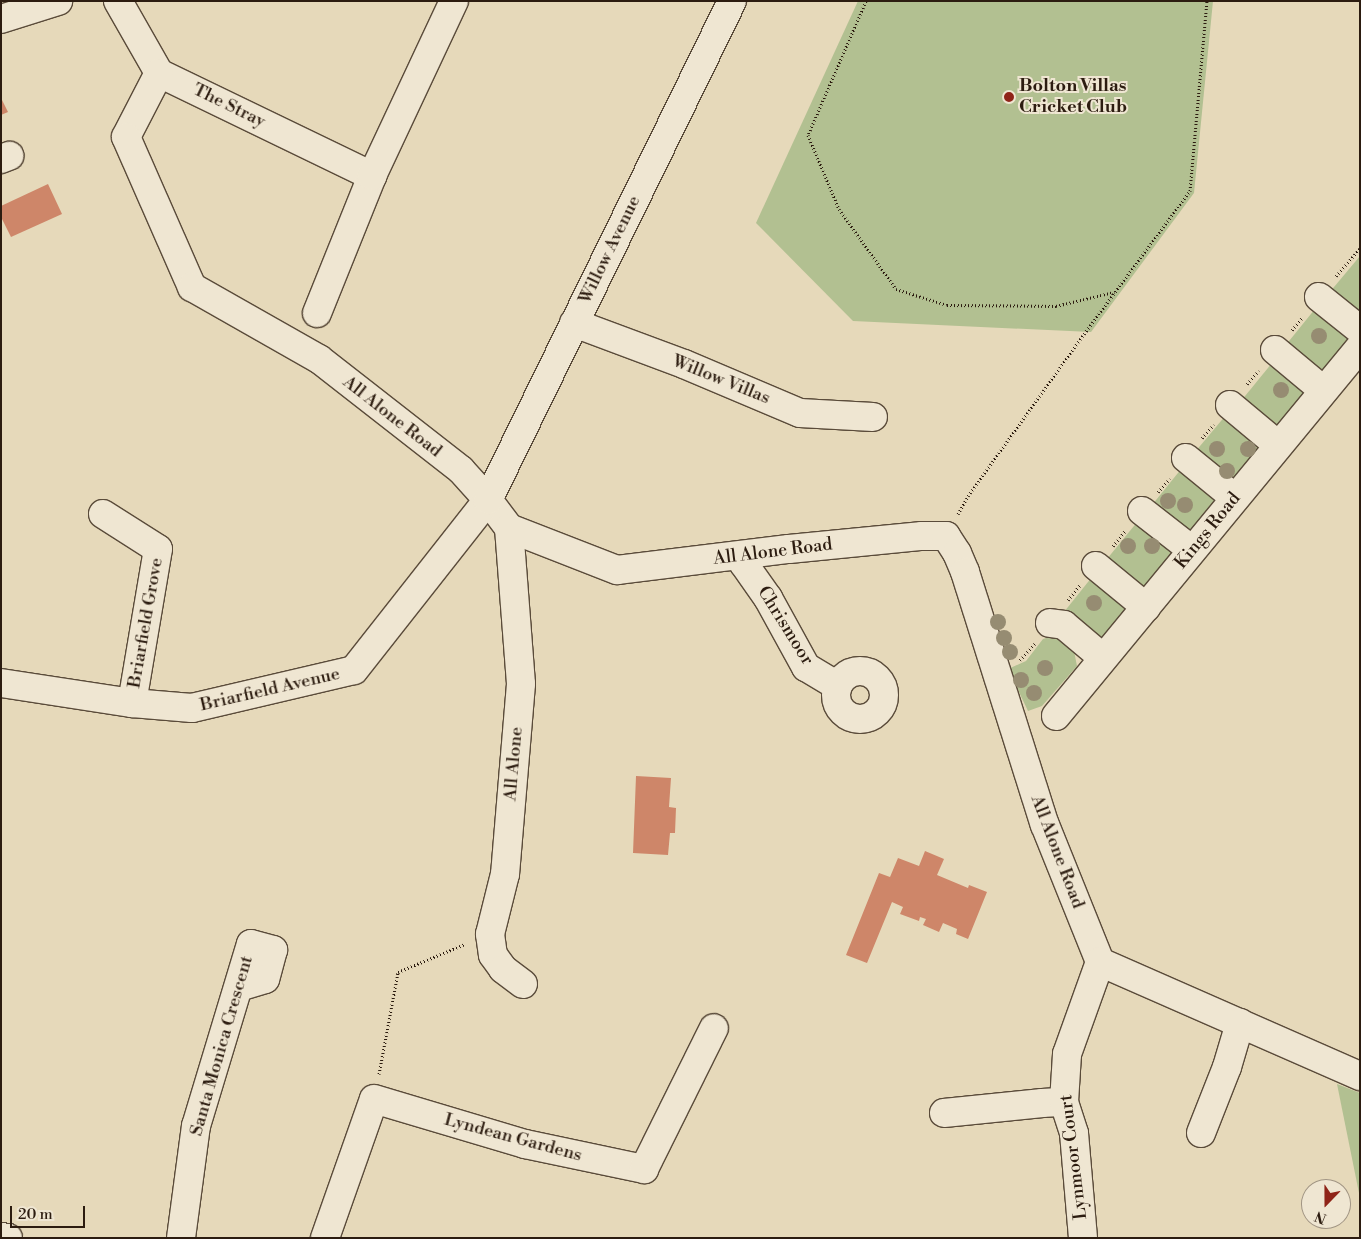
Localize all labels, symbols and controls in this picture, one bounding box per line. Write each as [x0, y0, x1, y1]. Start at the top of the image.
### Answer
place label: Bolton Villas Cricket Club [1019, 76, 1127, 118]
street label: The Stray [189, 79, 269, 133]
marker: Bolton Villas Cricket Club [1003, 91, 1015, 103]
street label: Willow Avenue [575, 192, 645, 308]
street label: Willow Villas [669, 351, 773, 409]
street label: All Alone Road [338, 372, 446, 462]
street label: Kings Road [1171, 488, 1245, 574]
street label: All Alone Road [712, 534, 834, 570]
street label: Briarfield Grove [124, 556, 168, 690]
street label: Chrismoor [752, 583, 818, 669]
street label: Briarfield Avenue [198, 663, 342, 717]
street label: All Alone [500, 726, 528, 802]
street label: All Alone Road [1025, 792, 1089, 912]
street label: Santa Monica Crescent [186, 953, 258, 1139]
street label: Lynmoor Court [1056, 1093, 1092, 1221]
street label: Lyndean Gardens [442, 1109, 584, 1167]
north arrow [1301, 1179, 1351, 1229]
scale bar [12, 1196, 88, 1228]
text: 20 m [18, 1205, 53, 1224]
text: N [1312, 1207, 1329, 1227]

